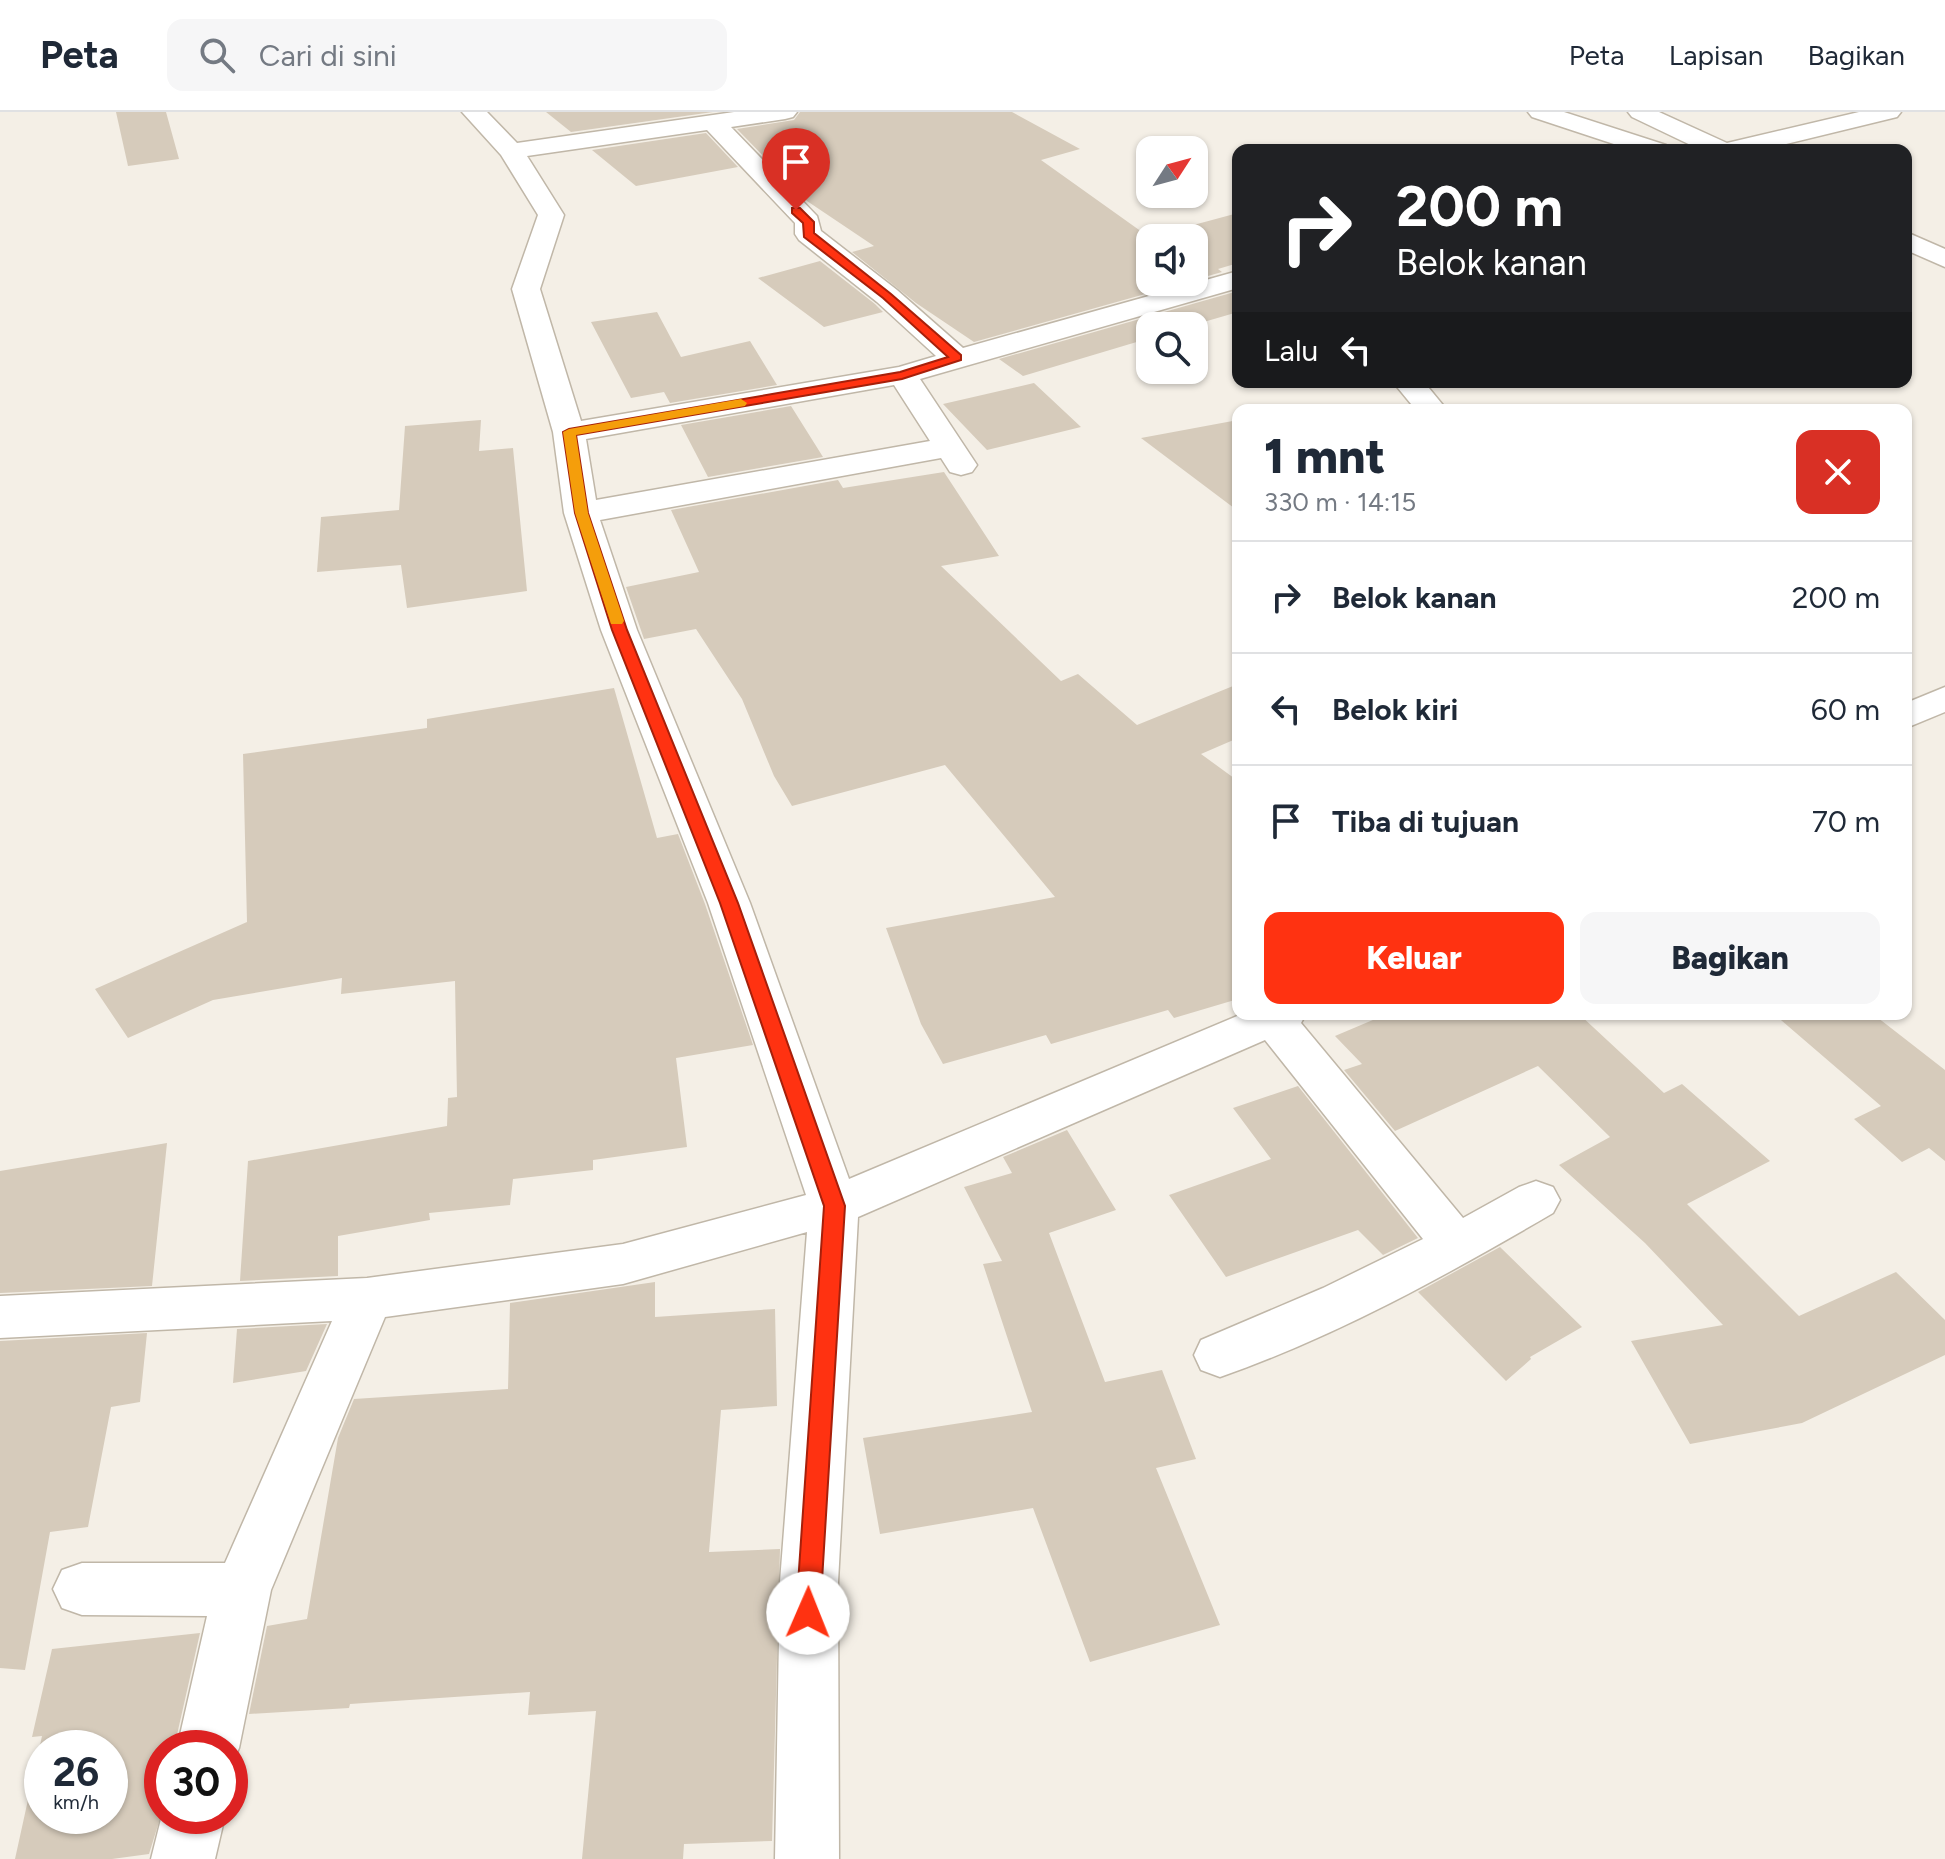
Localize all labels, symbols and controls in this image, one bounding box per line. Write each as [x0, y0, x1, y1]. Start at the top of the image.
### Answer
search box [167, 19, 727, 91]
text: Peta [40, 32, 119, 78]
icon: search [195, 33, 239, 77]
text: Cari di sini [259, 37, 397, 74]
text: Peta [1569, 38, 1625, 72]
text: Lapisan [1669, 38, 1763, 72]
text: Bagikan [1807, 38, 1905, 72]
pin [762, 128, 830, 210]
north arrow [1136, 136, 1208, 208]
map controls [1136, 136, 1208, 384]
icon: arrive [774, 140, 818, 184]
text: 200 m [1396, 173, 1563, 240]
icon: right [1264, 176, 1368, 280]
button: sound [1136, 224, 1208, 296]
text: Belok kanan [1396, 241, 1587, 284]
button: search [1136, 312, 1208, 384]
icon: left [1334, 328, 1378, 372]
text: Lalu [1264, 332, 1318, 369]
text: 1 mnt [1264, 427, 1385, 485]
button: close [1796, 430, 1880, 514]
text: 330 m · 14:15 [1264, 486, 1416, 518]
icon: right [1264, 575, 1308, 619]
text: Belok kanan [1332, 579, 1497, 616]
text: 200 m [1792, 579, 1880, 616]
icon: left [1264, 687, 1308, 731]
text: Belok kiri [1332, 691, 1458, 728]
text: 60 m [1811, 691, 1880, 728]
icon: arrive [1264, 799, 1308, 843]
text: Tiba di tujuan [1332, 803, 1519, 840]
text: 70 m [1812, 803, 1880, 840]
button: Keluar [1264, 912, 1564, 1004]
button: Bagikan [1580, 912, 1880, 1004]
position arrow [766, 1571, 850, 1655]
speed limit sign: 30 [144, 1730, 248, 1834]
text: 26 [53, 1748, 99, 1796]
text: km/h [53, 1790, 99, 1814]

